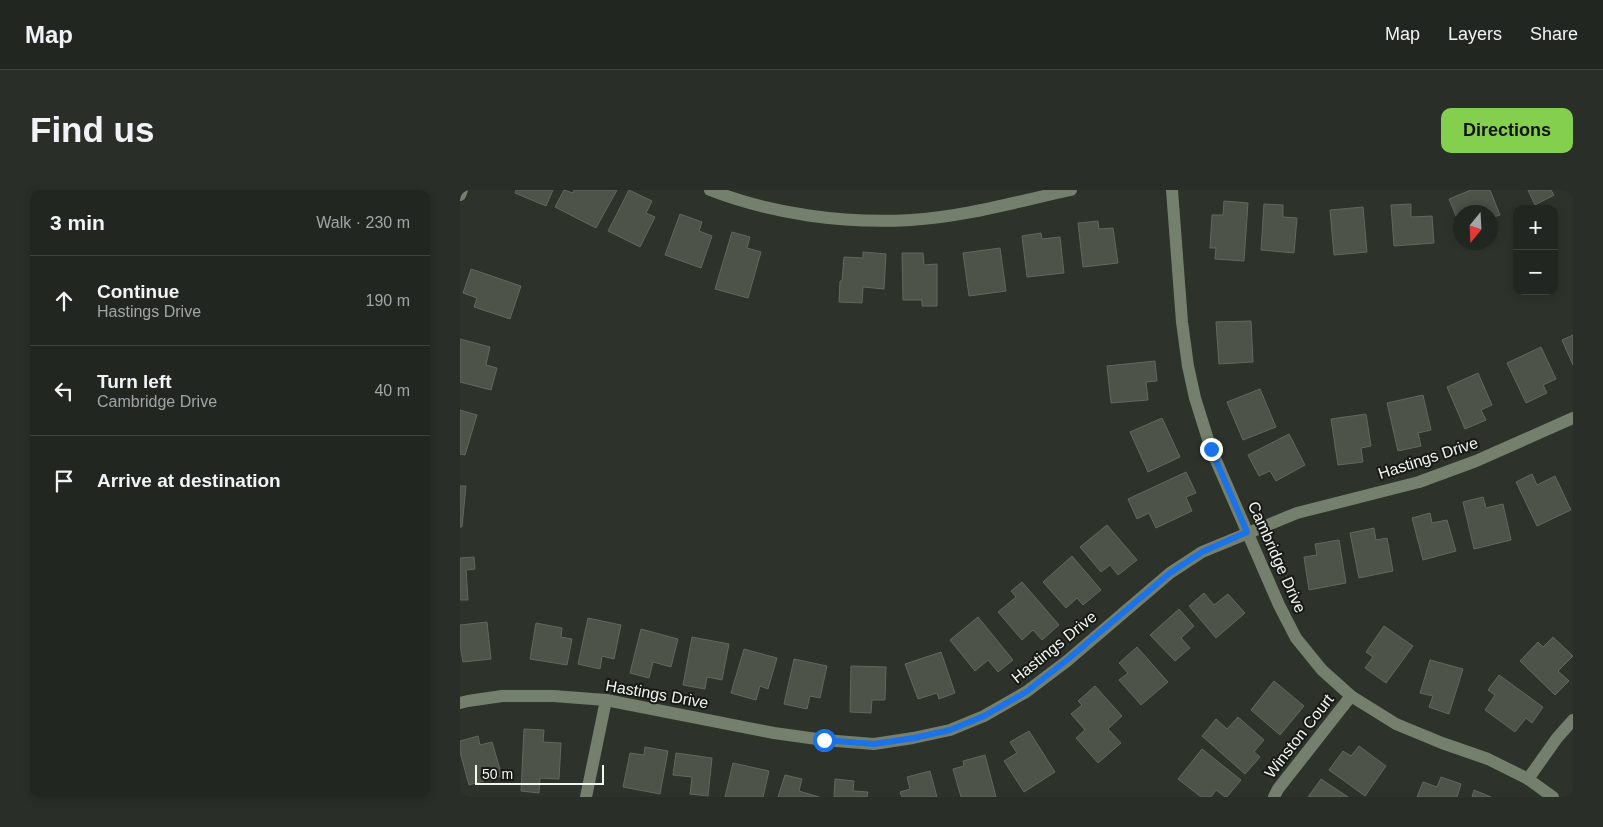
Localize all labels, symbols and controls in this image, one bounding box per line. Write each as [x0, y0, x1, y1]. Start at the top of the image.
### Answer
text: Map [25, 21, 73, 48]
text: Map [1385, 24, 1420, 44]
text: Layers [1448, 24, 1502, 44]
text: Share [1530, 24, 1578, 44]
button: Directions [1441, 108, 1573, 153]
text: Find us [30, 110, 154, 149]
north arrow [1453, 205, 1498, 250]
map controls [1513, 205, 1558, 295]
button: + [1513, 205, 1558, 250]
text: 3 min [50, 211, 105, 234]
text: Walk · 230 m [316, 214, 410, 231]
button: − [1513, 250, 1558, 295]
text: Continue [97, 281, 179, 302]
icon: ahead [50, 287, 78, 315]
text: 190 m [366, 292, 410, 309]
text: Hastings Drive [97, 303, 201, 320]
text: Turn left [97, 371, 172, 392]
icon: left [50, 377, 78, 405]
text: 40 m [374, 382, 410, 399]
text: Cambridge Drive [97, 393, 217, 410]
street label: Hastings Drive [1376, 434, 1480, 482]
route end [1200, 438, 1223, 461]
icon: arrive [50, 467, 78, 495]
text: Arrive at destination [97, 470, 281, 491]
street label: Cambridge Drive [1245, 499, 1309, 615]
street label: Hastings Drive [1008, 608, 1100, 686]
street label: Hastings Drive [604, 677, 710, 711]
street label: Winston Court [1261, 690, 1337, 781]
route start [813, 729, 836, 752]
scale bar [475, 762, 604, 785]
text: 50 m [482, 766, 513, 782]

